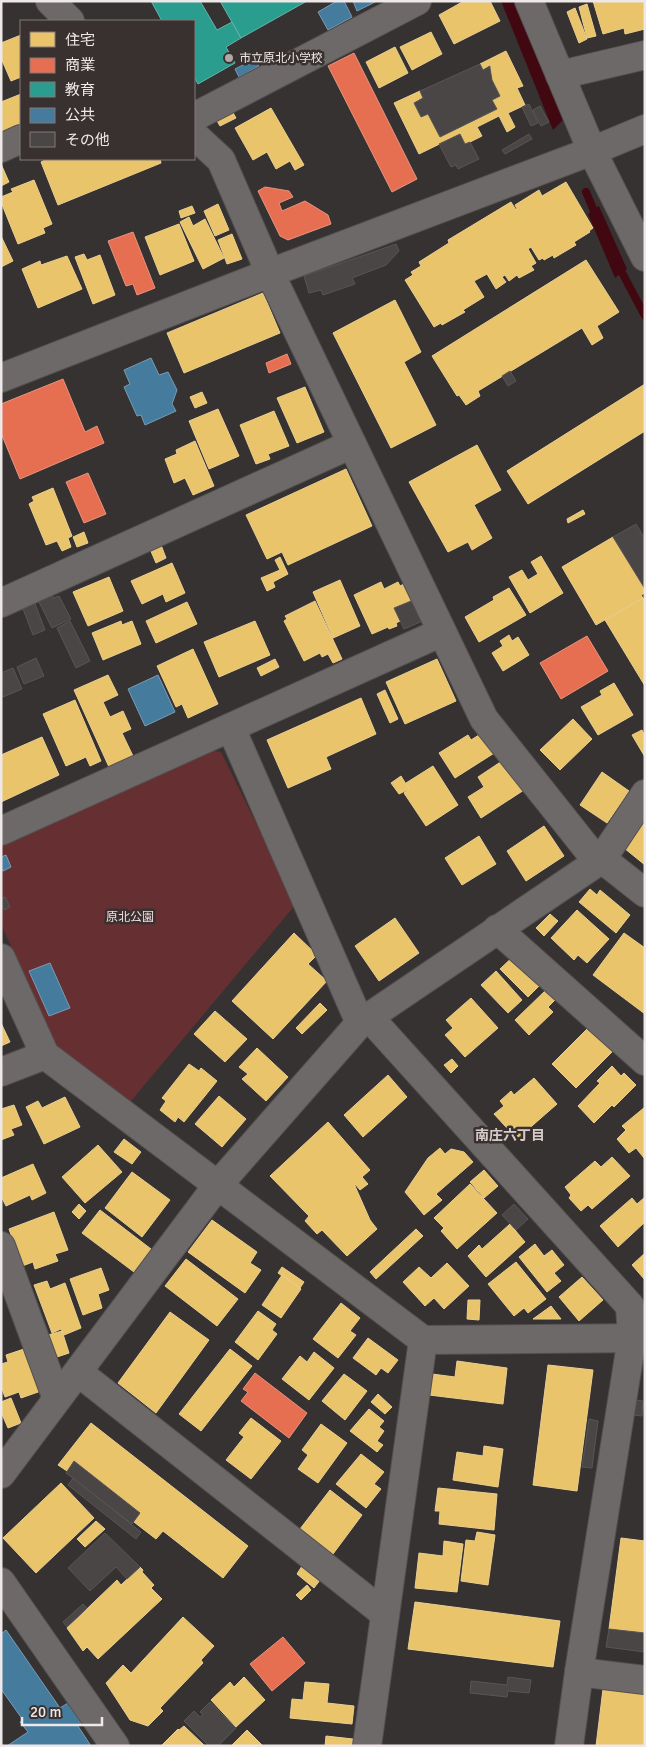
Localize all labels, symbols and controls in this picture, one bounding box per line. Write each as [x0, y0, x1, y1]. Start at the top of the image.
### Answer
legend [20, 20, 195, 160]
text: 住宅 [65, 31, 95, 49]
place label: 市立原北小学校 [239, 51, 323, 66]
marker: 市立原北小学校 [223, 52, 235, 64]
text: 商業 [65, 56, 95, 74]
text: 教育 [65, 81, 95, 99]
text: 公共 [65, 106, 95, 124]
text: その他 [65, 131, 110, 149]
park label: 原北公園 [106, 910, 154, 925]
district label: 南庄六丁目 [475, 1127, 545, 1144]
scale bar [22, 1694, 102, 1726]
text: 20 m [30, 1703, 61, 1721]

